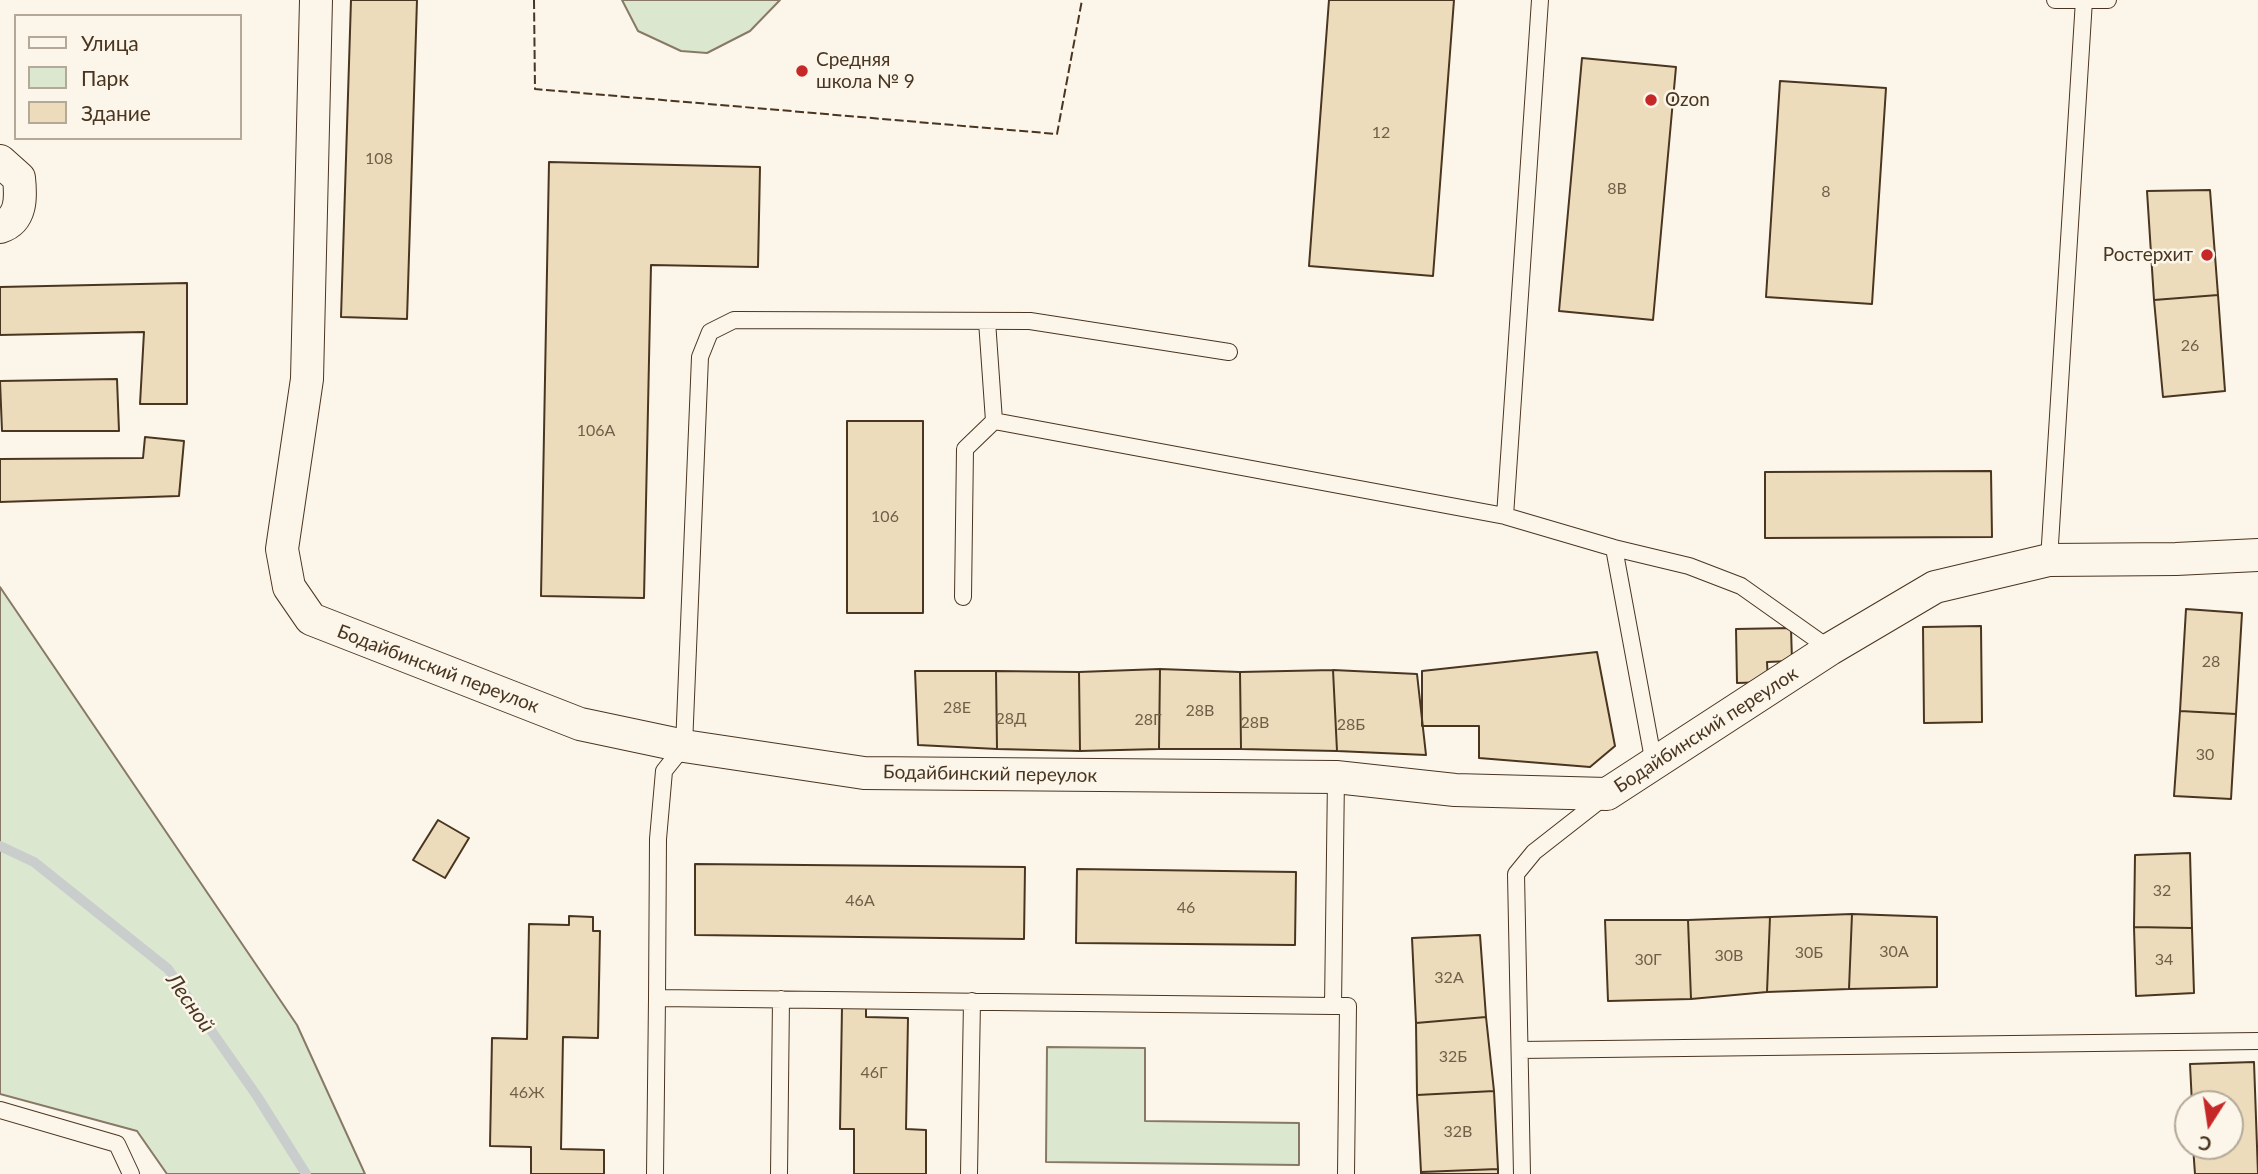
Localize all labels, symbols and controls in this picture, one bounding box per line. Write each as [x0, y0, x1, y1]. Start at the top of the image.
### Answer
legend [14, 14, 242, 140]
text: Улица [81, 30, 139, 55]
place label: Средняя школа № 9 [816, 49, 915, 93]
marker: Средняя школа № 9 [794, 63, 810, 79]
text: Парк [81, 65, 129, 90]
place label: Ozon [1665, 89, 1710, 111]
marker: Ozon [1643, 92, 1659, 108]
text: Здание [81, 100, 151, 125]
house number: 12 [1372, 123, 1390, 143]
house number: 108 [365, 149, 393, 169]
house number: 8В [1607, 179, 1627, 199]
house number: 8 [1821, 182, 1831, 202]
place label: Ростерхит [2103, 244, 2193, 266]
marker: Ростерхит [2199, 247, 2215, 263]
house number: 26 [2181, 336, 2199, 356]
house number: 106А [577, 421, 615, 441]
house number: 106 [871, 507, 899, 527]
street label: Бодайбинский переулок [334, 620, 542, 718]
house number: 28 [2202, 652, 2220, 672]
street label: Бодайбинский переулок [1610, 662, 1802, 798]
house number: 28Е [943, 698, 971, 718]
house number: 28В [1186, 701, 1214, 721]
house number: 28Д [995, 709, 1027, 729]
house number: 28Г [1134, 710, 1162, 730]
house number: 28В [1241, 713, 1269, 733]
house number: 28Б [1337, 715, 1365, 735]
house number: 30 [2196, 745, 2214, 765]
street label: Бодайбинский переулок [883, 761, 1097, 787]
house number: 32 [2153, 881, 2171, 901]
house number: 46А [845, 891, 875, 911]
house number: 46 [1177, 898, 1195, 918]
house number: 30А [1879, 942, 1909, 962]
house number: 30Б [1795, 943, 1823, 963]
house number: 30В [1715, 946, 1743, 966]
house number: 30Г [1634, 950, 1662, 970]
house number: 34 [2155, 950, 2173, 970]
house number: 32А [1434, 968, 1464, 988]
water label: Лесной [161, 969, 219, 1037]
house number: 32Б [1439, 1047, 1467, 1067]
house number: 46Г [860, 1063, 888, 1083]
house number: 46Ж [509, 1083, 545, 1103]
north arrow [2174, 1090, 2244, 1160]
house number: 32В [1444, 1122, 1472, 1142]
text: С [2196, 1132, 2213, 1157]

